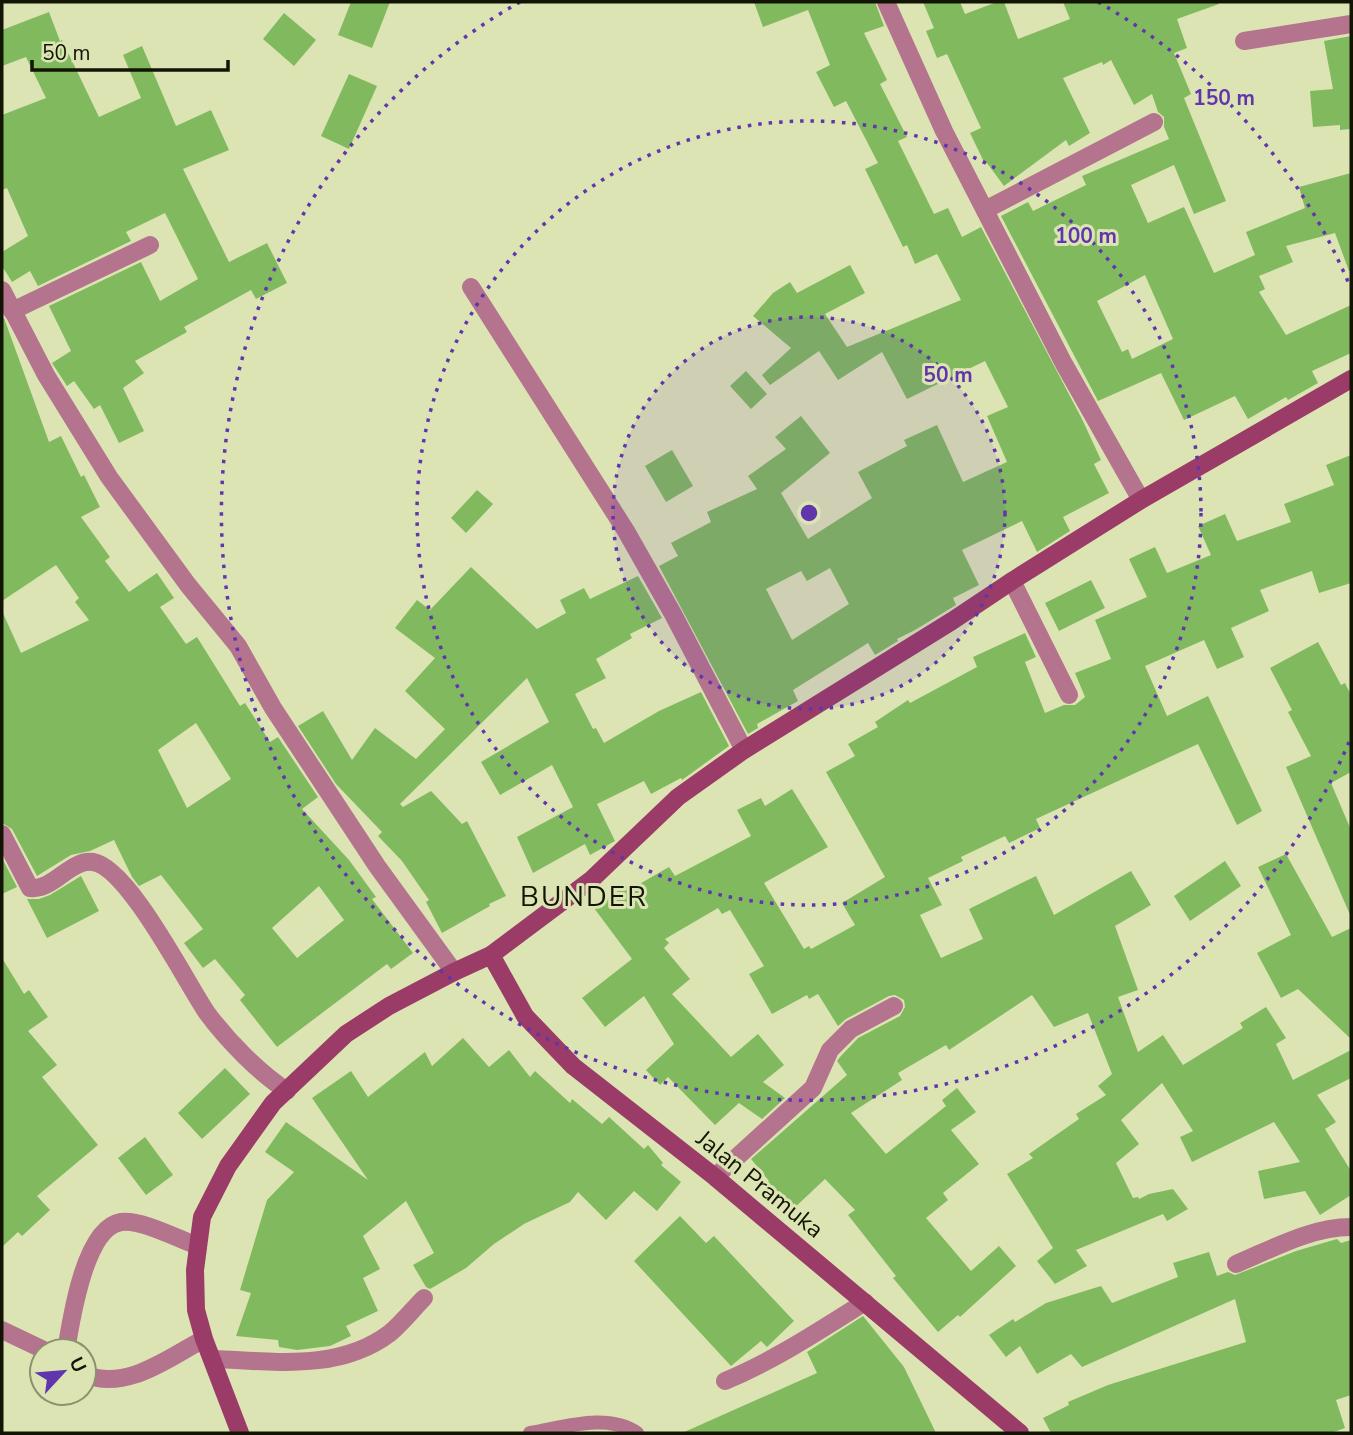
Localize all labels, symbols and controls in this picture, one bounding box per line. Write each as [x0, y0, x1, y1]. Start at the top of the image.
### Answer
scale bar [32, 28, 228, 72]
text: 50 m [42, 39, 91, 67]
text: 150 m [1193, 84, 1255, 112]
text: 100 m [1055, 222, 1117, 250]
text: 50 m [923, 361, 973, 389]
centre of rings [797, 501, 821, 525]
district label: BUNDER [520, 878, 648, 916]
street label: Jalan Pramuka [689, 1122, 830, 1245]
north arrow [28, 1337, 98, 1407]
text: U [63, 1353, 92, 1377]

